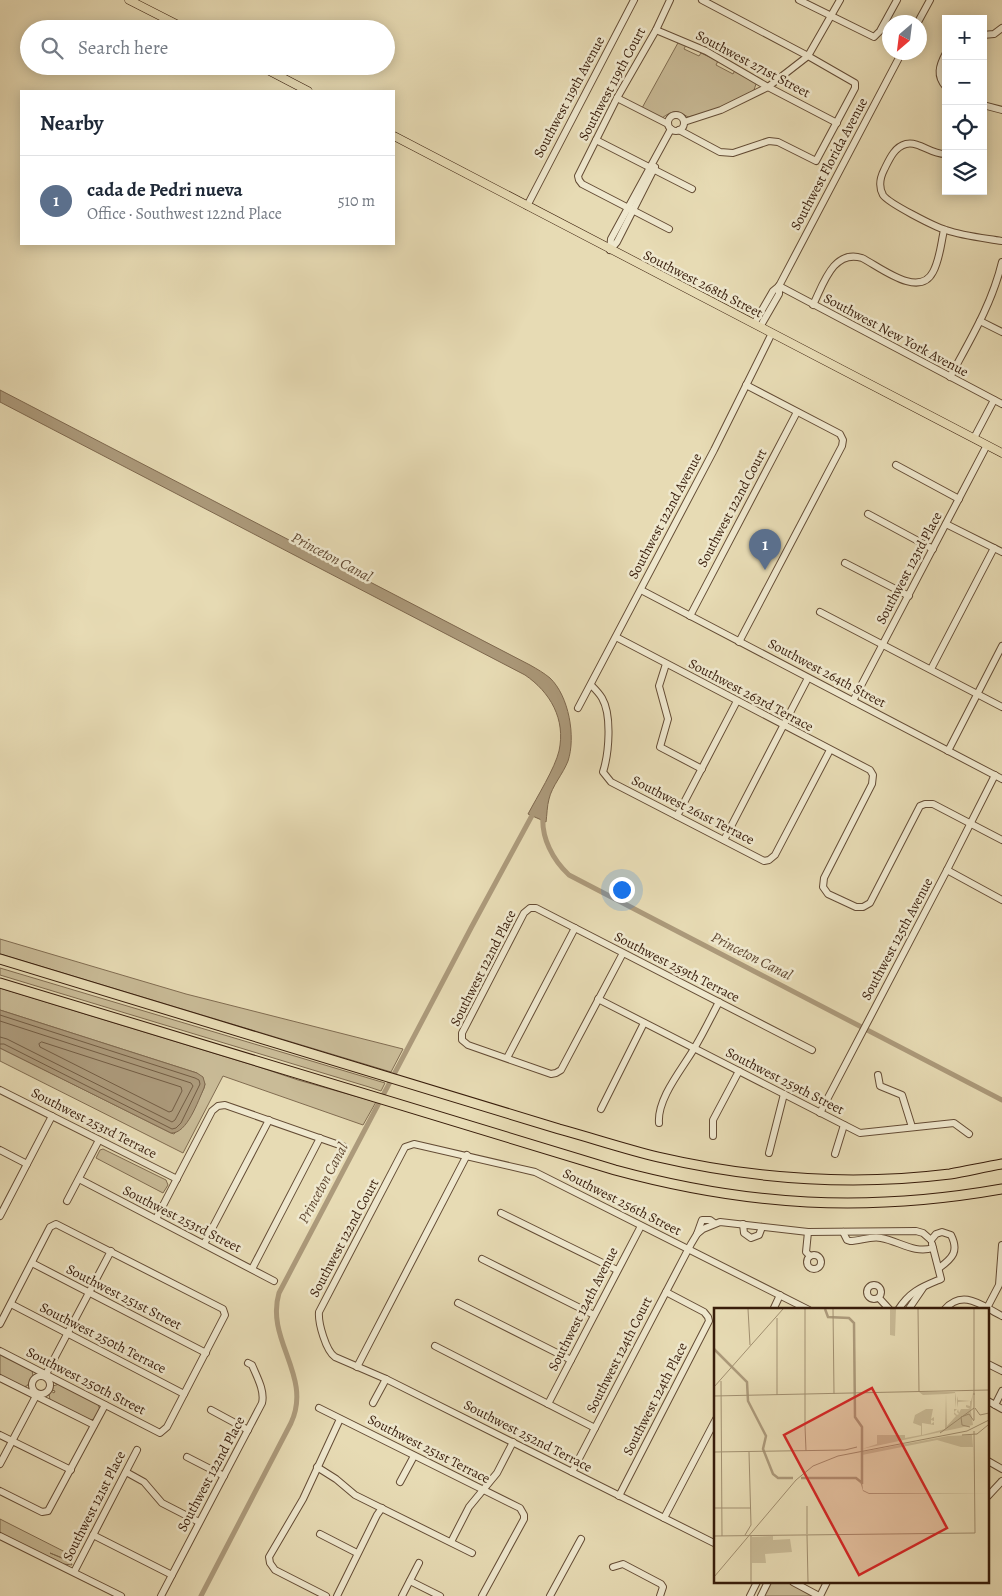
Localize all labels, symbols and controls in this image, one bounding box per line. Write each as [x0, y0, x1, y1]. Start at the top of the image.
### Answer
north arrow [882, 15, 927, 60]
map controls [942, 15, 987, 195]
button: + [942, 15, 987, 60]
search box [20, 20, 395, 75]
street label: Southwest 119th Court [574, 23, 650, 144]
street label: Southwest 271st Street [692, 26, 814, 102]
street label: Southwest 119th Avenue [529, 33, 609, 161]
icon: search [38, 34, 66, 62]
text: Search here [78, 35, 168, 61]
button: − [942, 60, 987, 105]
street label: Southwest Florida Avenue [786, 94, 872, 234]
button: locate [942, 105, 987, 150]
text: Nearby [40, 109, 103, 137]
button: layers [942, 150, 987, 195]
text: cada de Pedri nueva [87, 177, 243, 203]
text: 1 [53, 190, 59, 212]
text: 510 m [338, 190, 375, 212]
text: Office · Southwest 122nd Place [87, 203, 282, 225]
street label: Southwest 268th Street [640, 246, 766, 323]
street label: Southwest New York Avenue [820, 289, 972, 381]
street label: Southwest 122nd Court [694, 446, 770, 570]
street label: Southwest 122nd Avenue [624, 450, 706, 582]
street label: Southwest 123rd Place [871, 508, 947, 628]
water label: Princeton Canal [288, 527, 376, 587]
pin: 1 [749, 529, 781, 570]
street label: Southwest 264th Street [765, 634, 890, 712]
street label: Southwest 263rd Terrace [685, 654, 817, 736]
street label: Southwest 261st Terrace [628, 771, 758, 849]
street label: Southwest 125th Avenue [857, 874, 937, 1004]
your location [609, 877, 635, 903]
street label: Southwest 122nd Place [445, 907, 521, 1029]
street label: Southwest 259th Terrace [611, 927, 743, 1007]
water label: Princeton Canal [708, 927, 796, 985]
street label: Southwest 259th Street [722, 1043, 848, 1119]
street label: Southwest 253rd Terrace [28, 1083, 160, 1163]
water label: Princeton Canal [293, 1139, 353, 1227]
street label: Southwest 256th Street [559, 1164, 685, 1240]
street label: Southwest 122nd Court [305, 1175, 383, 1301]
street label: Southwest 253rd Street [119, 1181, 245, 1257]
street label: Southwest 124th Avenue [543, 1244, 623, 1374]
street label: Southwest 251st Street [63, 1260, 185, 1335]
street label: Southwest 124th Court [581, 1293, 657, 1416]
street label: Southwest 250th Terrace [36, 1298, 170, 1378]
inset map [714, 1308, 990, 1584]
street label: Southwest 124th Place [618, 1339, 692, 1459]
street label: Southwest 250th Street [23, 1343, 149, 1420]
street label: Southwest 252nd Terrace [460, 1395, 596, 1477]
street label: Southwest 251st Terrace [364, 1410, 494, 1488]
street label: Southwest 122nd Place [173, 1413, 249, 1535]
street label: Southwest 121st Place [58, 1448, 130, 1564]

